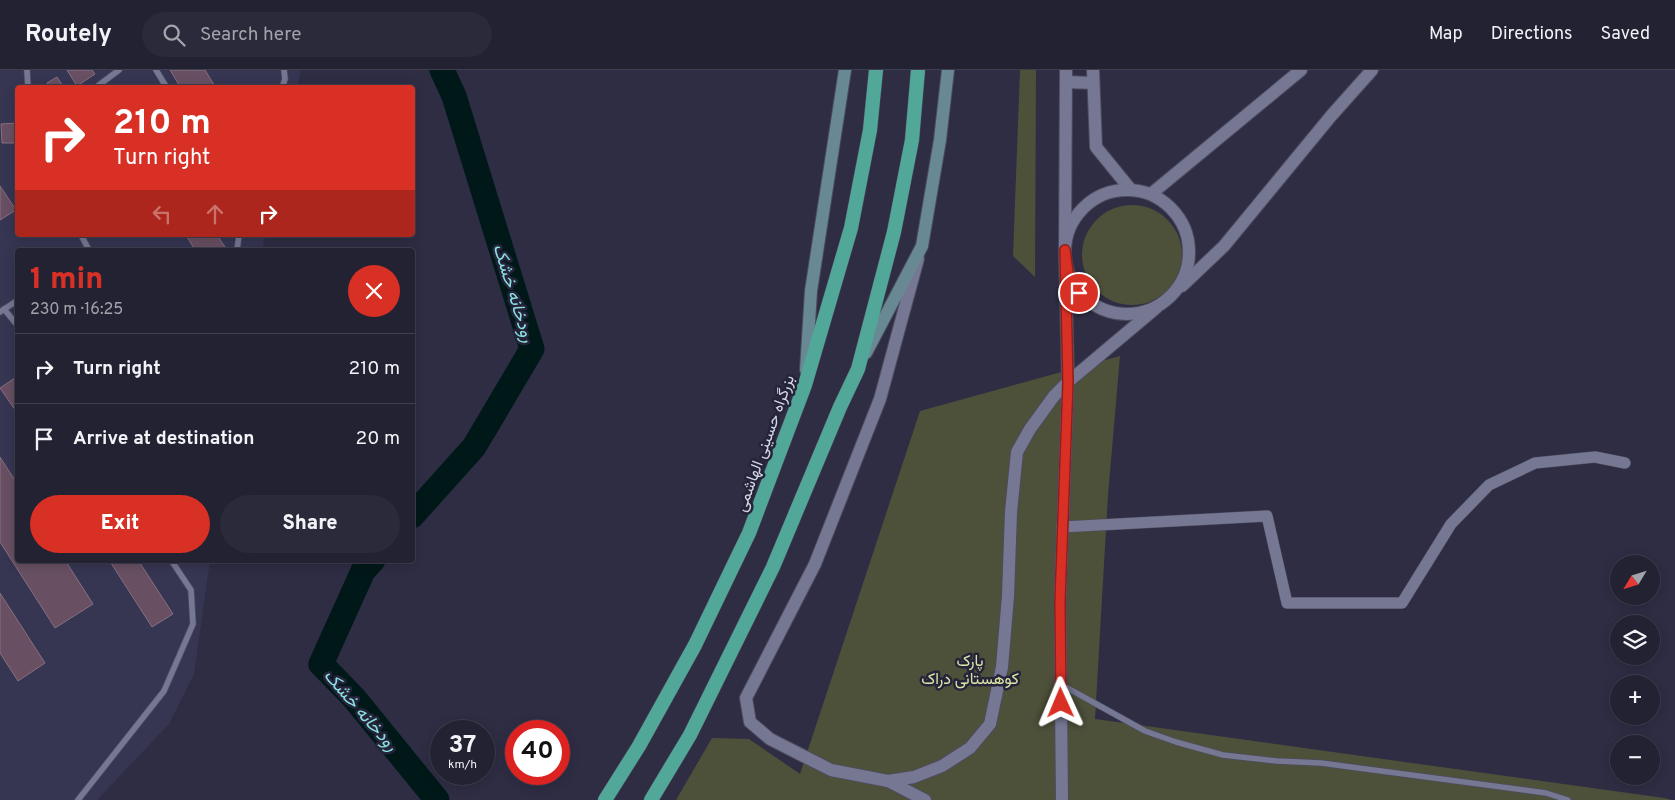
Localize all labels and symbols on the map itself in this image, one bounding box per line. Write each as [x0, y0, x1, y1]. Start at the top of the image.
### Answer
water label: رودخانه خشک [487, 241, 538, 346]
pin [1058, 272, 1100, 314]
street label: بزرگراه حسینی الهاشمی [732, 373, 800, 515]
north arrow [1610, 555, 1660, 605]
park label: پارک کوهستانی دراک [921, 652, 1019, 690]
water label: رودخانه خشک [318, 665, 402, 757]
position arrow [1034, 676, 1086, 728]
speed limit sign: 40 [505, 720, 570, 785]

